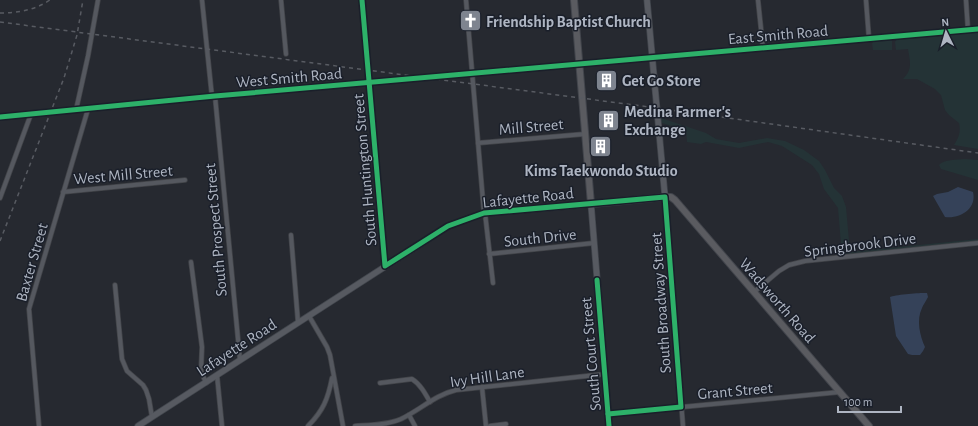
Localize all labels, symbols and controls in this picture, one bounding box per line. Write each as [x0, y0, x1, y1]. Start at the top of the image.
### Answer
church icon: Friendship Baptist Church [458, 8, 484, 34]
north arrow [926, 12, 966, 52]
place label: Friendship Baptist Church [486, 14, 651, 30]
text: N [941, 17, 949, 28]
street label: East Smith Road [727, 23, 829, 47]
street label: West Smith Road [235, 65, 343, 91]
building icon: Get Go Store [594, 67, 620, 93]
place label: Get Go Store [622, 73, 701, 89]
street label: South Huntington Street [350, 93, 380, 247]
place label: Medina Farmer's Exchange [624, 104, 731, 138]
building icon: Medina Farmer's Exchange [596, 107, 622, 133]
street label: Mill Street [498, 116, 564, 138]
building icon: Kims Taekwondo Studio [588, 133, 614, 159]
street label: West Mill Street [73, 163, 173, 187]
street label: South Prospect Street [202, 163, 230, 297]
place label: Kims Taekwondo Studio [524, 163, 678, 179]
street label: Lafayette Road [482, 185, 575, 212]
street label: Baxter Street [13, 221, 51, 303]
street label: South Drive [503, 226, 577, 250]
street label: Springbrook Drive [803, 230, 917, 260]
street label: South Broadway Street [648, 232, 675, 374]
street label: Wadsworth Road [736, 255, 818, 346]
street label: South Court Street [578, 297, 604, 411]
street label: Lafayette Road [194, 316, 280, 380]
street label: Ivy Hill Lane [449, 364, 525, 391]
street label: Grant Street [697, 380, 773, 402]
scale bar [838, 388, 901, 414]
text: 100 m [844, 396, 872, 408]

